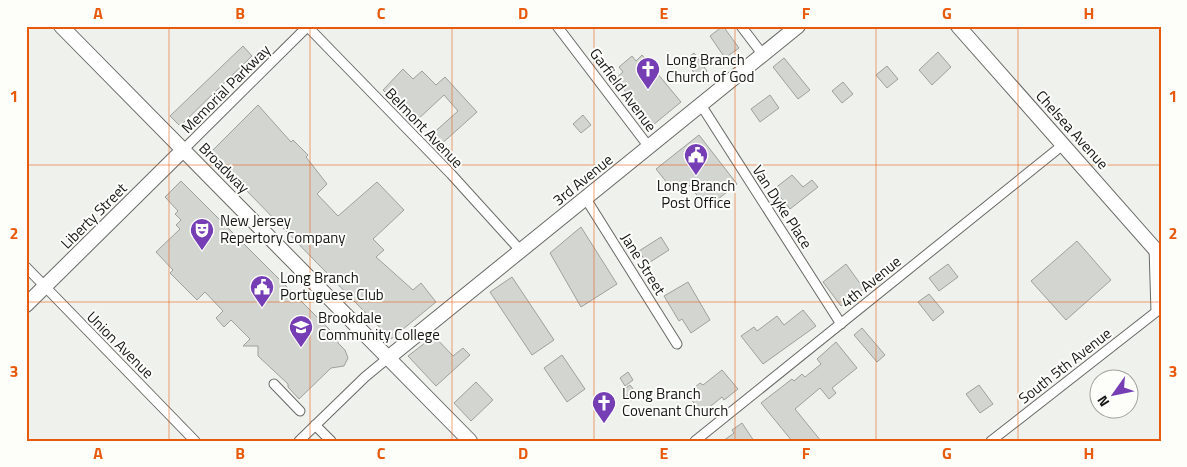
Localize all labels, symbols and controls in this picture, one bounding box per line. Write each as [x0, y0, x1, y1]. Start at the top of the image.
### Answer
text: A [93, 1, 103, 25]
text: B [235, 1, 245, 25]
text: C [377, 1, 386, 25]
text: D [518, 1, 528, 25]
text: E [660, 1, 669, 25]
text: F [802, 1, 811, 25]
text: G [942, 1, 952, 25]
text: H [1084, 1, 1094, 25]
street label: Memorial Parkway [176, 39, 276, 139]
street label: Garfield Avenue [584, 43, 662, 136]
place label: Long Branch Church of God [666, 48, 754, 88]
church icon: Long Branch Church of God [635, 56, 661, 90]
street label: Belmont Avenue [380, 82, 469, 173]
text: 1 [10, 84, 18, 108]
text: 1 [1169, 84, 1177, 108]
street label: Chelsea Avenue [1031, 85, 1114, 174]
street label: Broadway [194, 137, 255, 198]
public building icon: Long Branch Post Office [683, 142, 709, 176]
street label: 3rd Avenue [548, 148, 618, 211]
street label: Van Dyke Place [747, 160, 818, 253]
place label: Long Branch Post Office [657, 174, 735, 214]
street label: Liberty Street [55, 177, 133, 254]
place label: New Jersey Repertory Company [220, 209, 345, 249]
theatre icon: New Jersey Repertory Company [189, 217, 215, 251]
text: 2 [10, 221, 18, 245]
text: 2 [1169, 221, 1177, 245]
street label: Jane Street [615, 228, 672, 300]
street label: 4th Avenue [835, 250, 906, 313]
place label: Long Branch Portuguese Club [280, 266, 384, 306]
public building icon: Long Branch Portuguese Club [249, 274, 275, 308]
street label: Union Avenue [81, 306, 159, 384]
place label: Brookdale Community College [318, 306, 440, 346]
school or university icon: Brookdale Community College [288, 314, 314, 348]
street label: South 5th Avenue [1013, 322, 1116, 409]
text: 3 [10, 359, 18, 383]
text: 3 [1169, 359, 1177, 383]
north arrow [1090, 370, 1140, 420]
place label: Long Branch Covenant Church [622, 382, 728, 422]
church icon: Long Branch Covenant Church [591, 390, 617, 424]
text: N [1091, 392, 1114, 411]
text: A [93, 441, 103, 465]
text: B [235, 441, 245, 465]
text: C [377, 441, 386, 465]
text: D [518, 441, 528, 465]
text: E [660, 441, 669, 465]
text: F [802, 441, 811, 465]
text: G [942, 441, 952, 465]
text: H [1084, 441, 1094, 465]

